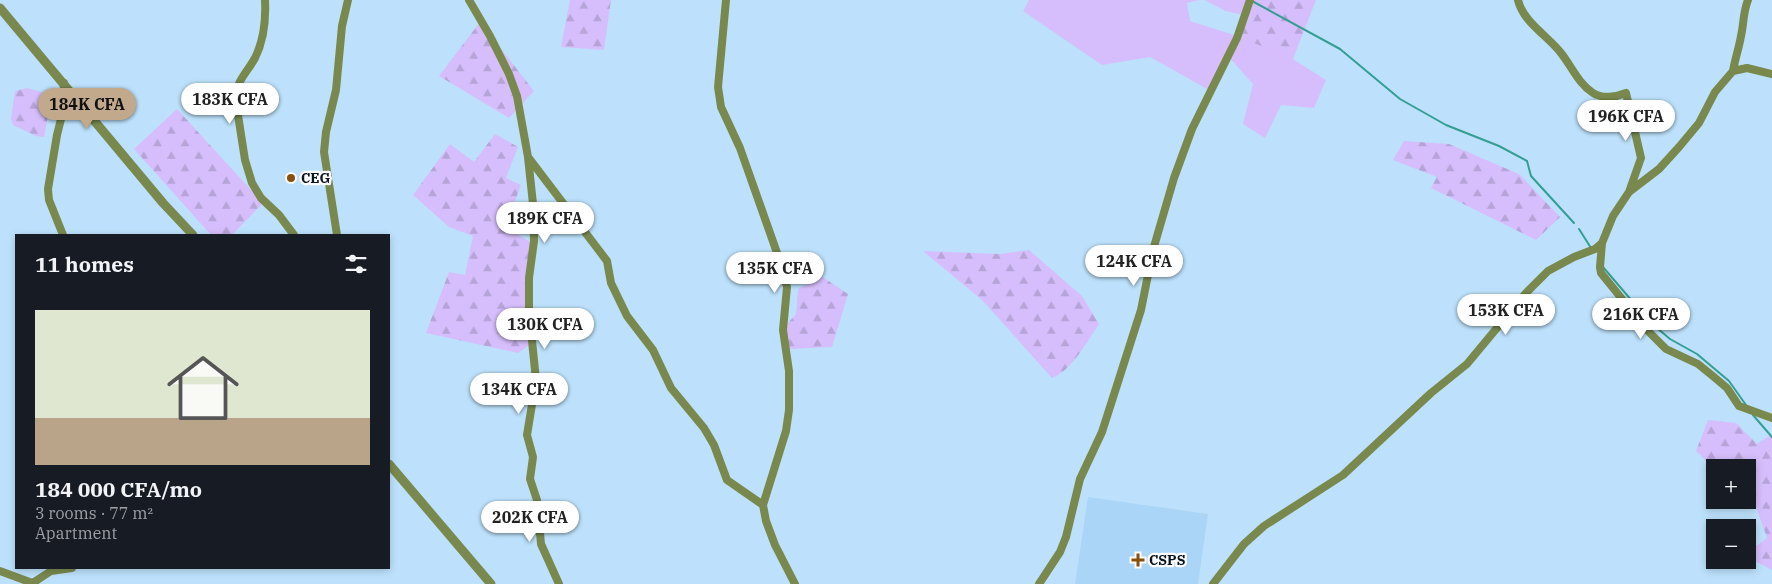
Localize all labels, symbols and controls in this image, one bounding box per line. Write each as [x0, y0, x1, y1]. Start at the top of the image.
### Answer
pin: 183K CFA [178, 82, 282, 125]
pin: 184K CFA [35, 88, 139, 130]
text: 183K CFA [192, 89, 268, 109]
text: 184K CFA [49, 94, 125, 114]
pin: 196K CFA [1574, 100, 1678, 142]
text: 196K CFA [1588, 106, 1664, 126]
place label: CEG [301, 169, 331, 187]
marker: CEG [285, 172, 297, 184]
pin: 189K CFA [493, 202, 597, 244]
text: 189K CFA [507, 208, 583, 228]
pin: 124K CFA [1082, 244, 1186, 287]
text: 11 homes [35, 250, 134, 278]
icon: filters [342, 250, 370, 278]
text: 124K CFA [1096, 251, 1172, 271]
pin: 135K CFA [723, 252, 827, 294]
text: 135K CFA [737, 258, 813, 278]
pin: 153K CFA [1454, 294, 1558, 336]
pin: 216K CFA [1589, 298, 1693, 340]
text: 153K CFA [1468, 300, 1544, 320]
text: 216K CFA [1603, 304, 1679, 324]
pin: 130K CFA [493, 308, 597, 350]
text: 130K CFA [507, 314, 583, 334]
icon: home [158, 343, 248, 433]
pin: 134K CFA [467, 372, 571, 415]
text: 134K CFA [481, 379, 557, 399]
map controls [1706, 459, 1756, 569]
button: + [1706, 459, 1756, 509]
text: 184 000 CFA/mo [35, 475, 202, 503]
pin: 202K CFA [478, 500, 582, 543]
text: 3 rooms · 77 m² [35, 503, 153, 523]
text: 202K CFA [492, 507, 568, 527]
button: − [1706, 519, 1756, 569]
text: Apartment [35, 523, 117, 543]
place label: CSPS [1149, 551, 1186, 569]
marker: CSPS [1131, 553, 1145, 567]

